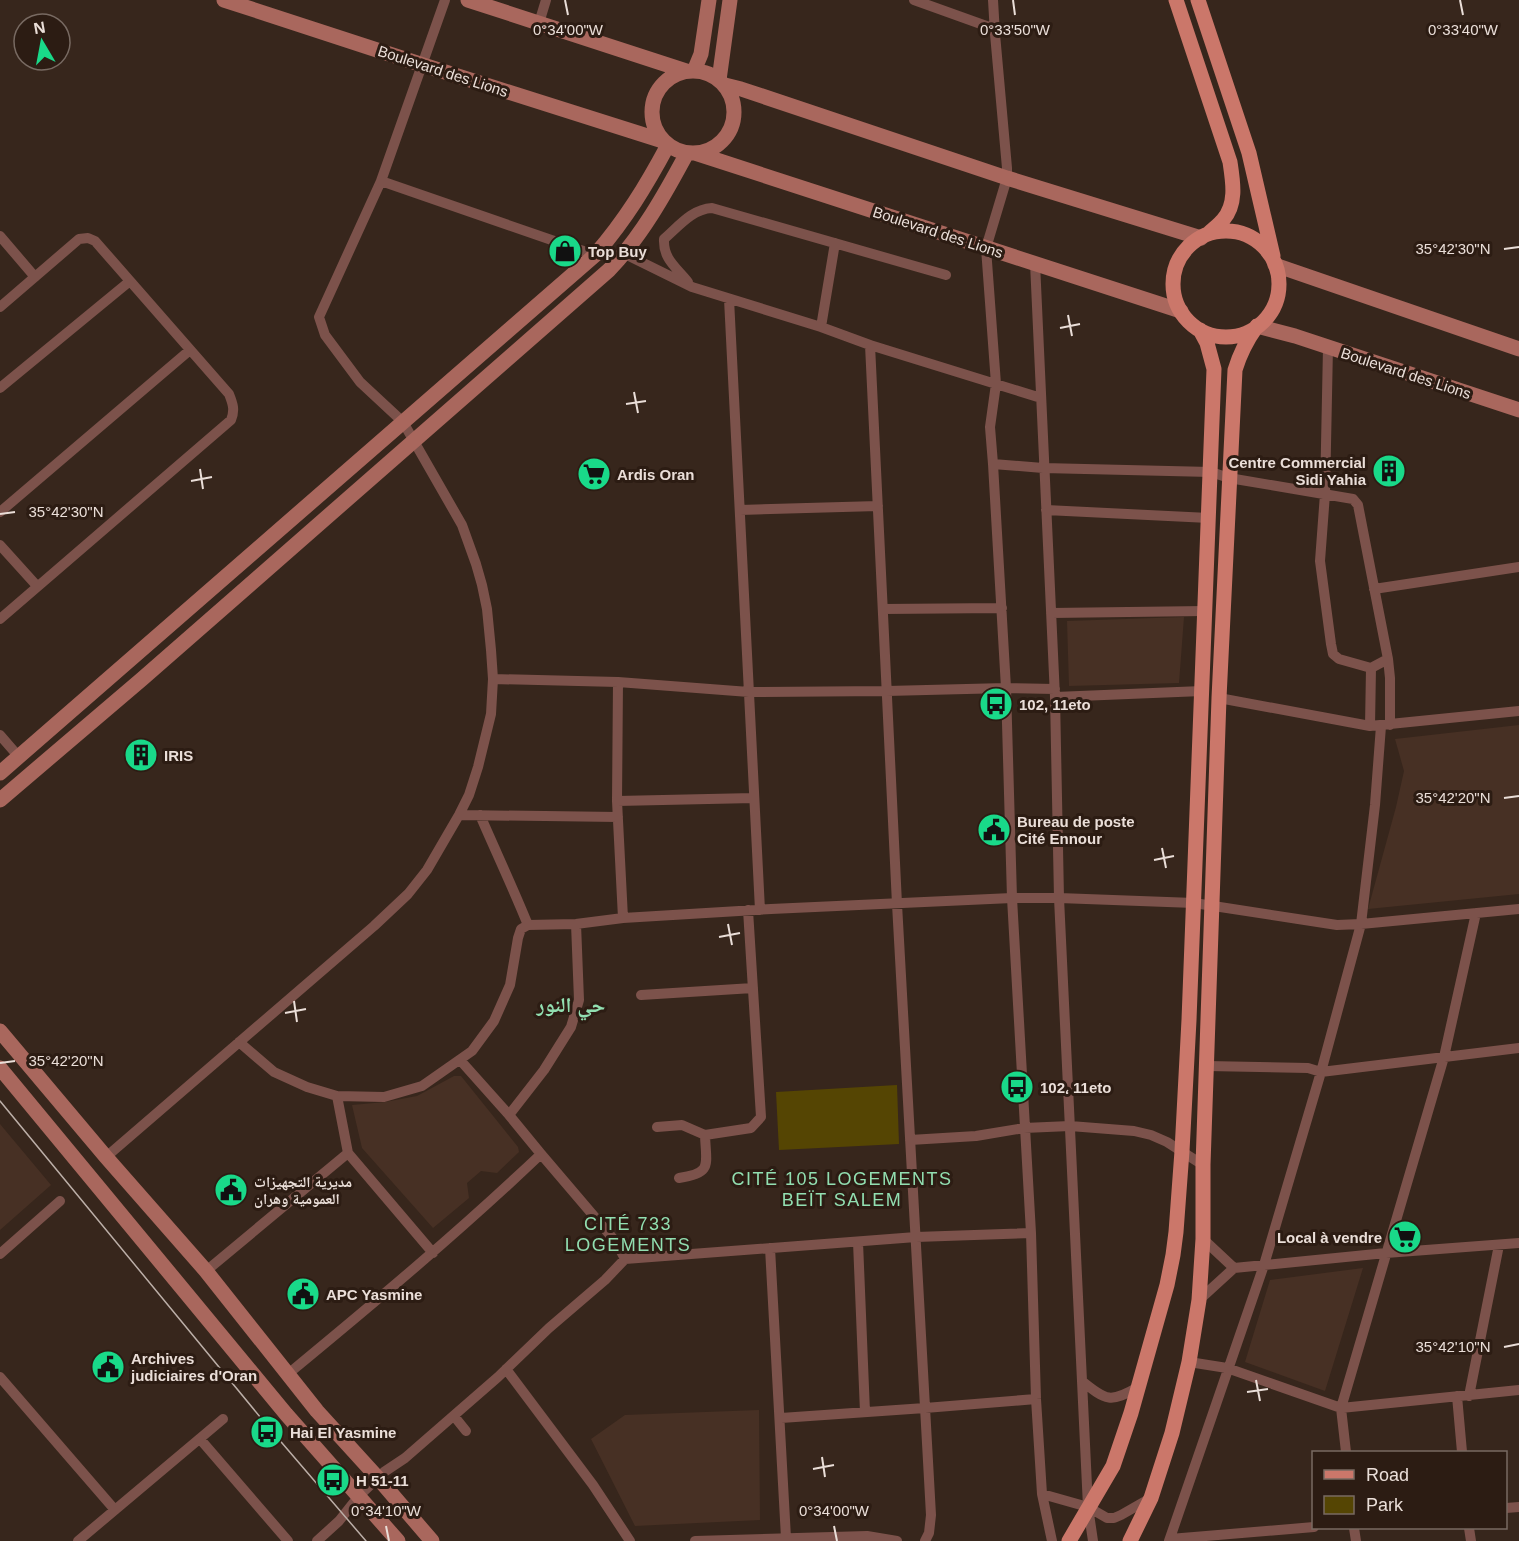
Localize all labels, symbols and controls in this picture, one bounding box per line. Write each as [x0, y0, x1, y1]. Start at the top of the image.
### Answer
north arrow [12, 12, 72, 72]
text: N [32, 18, 47, 37]
text: 0°34'00"W [533, 21, 604, 38]
text: 0°33'50"W [980, 21, 1051, 38]
text: 0°33'40"W [1428, 21, 1499, 38]
street label: Boulevard des Lions [376, 42, 510, 100]
street label: Boulevard des Lions [871, 203, 1005, 261]
shop icon: Top Buy [547, 233, 583, 269]
text: 35°42'30"N [1415, 240, 1491, 257]
place label: Top Buy [588, 243, 648, 260]
street label: Boulevard des Lions [1339, 344, 1473, 402]
building icon: Centre Commercial Sidi Yahia [1371, 453, 1407, 489]
place label: Centre Commercial Sidi Yahia [1228, 454, 1367, 488]
supermarket icon: Ardis Oran [576, 456, 612, 492]
place label: Ardis Oran [617, 466, 695, 483]
text: 35°42'30"N [28, 503, 104, 520]
bus stop icon: 102, 11eto [978, 686, 1014, 722]
place label: 102, 11eto [1019, 696, 1091, 713]
building icon: IRIS [123, 737, 159, 773]
place label: IRIS [164, 747, 193, 764]
text: 35°42'20"N [1415, 789, 1491, 806]
public building icon: Bureau de poste Cité Ennour [976, 812, 1012, 848]
place label: Bureau de poste Cité Ennour [1017, 813, 1135, 847]
district label: حي النور [536, 993, 605, 1021]
text: 35°42'20"N [28, 1052, 104, 1069]
bus stop icon: 102، 11eto [999, 1069, 1035, 1105]
place label: 102، 11eto [1040, 1079, 1111, 1096]
district label: CITÉ 105 LOGEMENTS BEÏT SALEM [731, 1169, 953, 1210]
public building icon: مديرية التجهيزات العمومية وهران [213, 1172, 249, 1208]
place label: مديرية التجهيزات العمومية وهران [254, 1173, 352, 1208]
district label: CITÉ 733 LOGEMENTS [565, 1214, 691, 1255]
supermarket icon: Local à vendre [1387, 1219, 1423, 1255]
place label: Local à vendre [1277, 1229, 1382, 1246]
public building icon: APC Yasmine [285, 1276, 321, 1312]
place label: APC Yasmine [326, 1286, 422, 1303]
text: 35°42'10"N [1415, 1338, 1491, 1355]
public building icon: Archives judiciaires d'Oran [90, 1349, 126, 1385]
place label: Archives judiciaires d'Oran [130, 1350, 257, 1384]
bus stop icon: Hai El Yasmine [249, 1414, 285, 1450]
place label: Hai El Yasmine [290, 1424, 396, 1441]
legend [1312, 1451, 1507, 1529]
bus stop icon: H 51-11 [315, 1462, 351, 1498]
text: Road [1366, 1465, 1409, 1485]
place label: H 51-11 [356, 1472, 409, 1489]
text: Park [1366, 1495, 1404, 1515]
text: 0°34'10"W [351, 1502, 422, 1519]
text: 0°34'00"W [799, 1502, 870, 1519]

